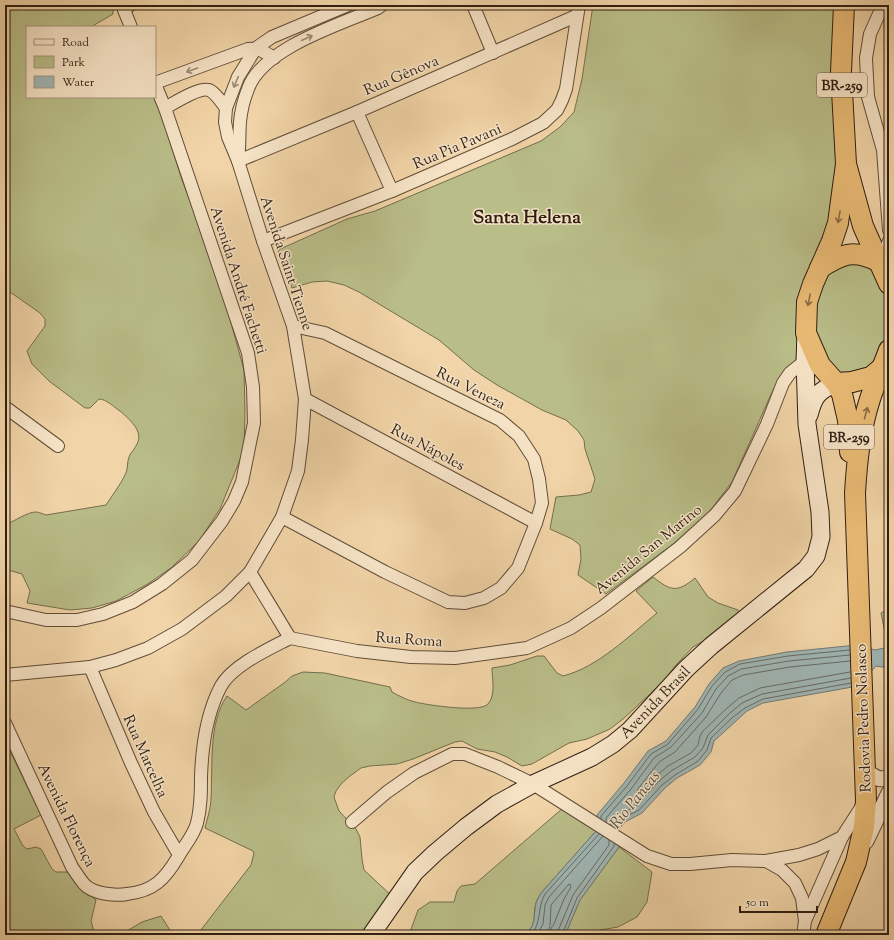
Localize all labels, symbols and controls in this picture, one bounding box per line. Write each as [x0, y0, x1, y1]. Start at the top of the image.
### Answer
legend [26, 26, 156, 98]
text: Road [62, 34, 89, 52]
one-way arrow [301, 34, 313, 41]
street label: Rua Gênova [361, 51, 442, 102]
text: Park [62, 54, 85, 72]
one-way arrow [187, 66, 199, 74]
road number: BR-259 [817, 73, 867, 97]
text: Water [62, 74, 95, 92]
one-way arrow [232, 75, 239, 87]
street label: Rua Pia Pavani [410, 119, 505, 176]
street label: Avenida Saint Tienne [254, 194, 317, 333]
street label: Avenida André Fachetti [204, 204, 271, 357]
district label: Santa Helena [473, 205, 581, 232]
one-way arrow [835, 210, 843, 223]
one-way arrow [804, 293, 812, 306]
street label: Rua Veneza [432, 363, 509, 416]
one-way arrow [863, 407, 870, 420]
street label: Rua Nápoles [387, 420, 468, 477]
road number: BR-259 [824, 425, 874, 449]
street label: Avenida San Marino [591, 500, 707, 600]
street label: Rua Roma [375, 628, 443, 653]
street label: Rodovia Pedro Nolasco [851, 643, 878, 793]
street label: Avenida Brasil [616, 662, 696, 744]
street label: Rua Marcelha [117, 712, 172, 802]
street label: Avenida Florença [31, 760, 100, 871]
water label: Rio Pancas [605, 766, 667, 835]
scale bar [740, 888, 817, 914]
text: 50 m [745, 894, 769, 912]

